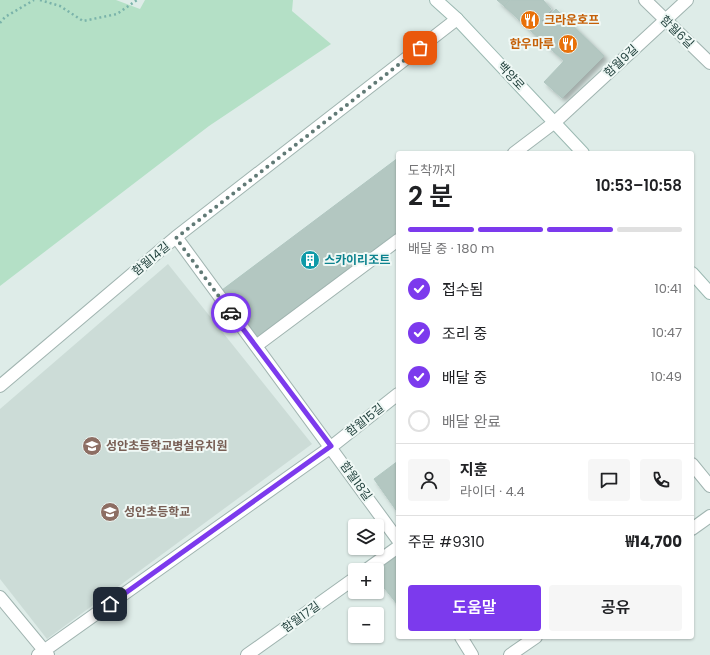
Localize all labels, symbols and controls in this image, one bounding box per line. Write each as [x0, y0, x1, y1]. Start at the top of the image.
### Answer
restaurant icon: 크라운호프 [519, 9, 541, 31]
place label: 크라운호프 [544, 11, 599, 28]
street label: 함월6길 [657, 11, 698, 52]
pin [403, 31, 437, 65]
restaurant icon: 한우마루 [557, 33, 579, 55]
place label: 한우마루 [510, 35, 554, 52]
icon: bag [409, 37, 431, 59]
street label: 함월9길 [600, 41, 641, 81]
street label: 백양로 [494, 58, 529, 94]
text: 도착까지 [408, 161, 456, 180]
text: 10:53–10:58 [595, 175, 682, 196]
text: 2 분 [408, 178, 453, 214]
street label: 함월14길 [128, 238, 173, 279]
text: 배달 중 · 180 m [408, 239, 494, 258]
building icon: 스카이리조트 [299, 249, 321, 271]
place label: 스카이리조트 [324, 251, 390, 268]
icon: check [408, 278, 430, 300]
text: 접수됨 [442, 279, 483, 300]
text: 10:41 [655, 279, 682, 298]
courier [211, 293, 251, 333]
icon: car [220, 302, 242, 324]
icon: check [408, 322, 430, 344]
text: 조리 중 [442, 323, 487, 344]
text: 10:47 [652, 323, 682, 342]
icon: check [408, 366, 430, 388]
text: 배달 중 [442, 367, 487, 388]
text: 10:49 [651, 367, 682, 386]
street label: 함월15길 [342, 399, 387, 440]
text: 배달 완료 [442, 411, 501, 432]
school or university icon: 성안초등학교병설유치원 [81, 435, 103, 457]
place label: 성안초등학교병설유치원 [106, 437, 227, 454]
street label: 함월18길 [336, 458, 376, 504]
button: person [408, 459, 450, 501]
text: 지훈 [460, 459, 488, 480]
button: chat [588, 459, 630, 501]
button: phone [640, 459, 682, 501]
text: 라이더 · 4.4 [460, 482, 525, 501]
school or university icon: 성안초등학교 [99, 501, 121, 523]
place label: 성안초등학교 [124, 503, 190, 520]
map controls [348, 519, 384, 643]
button: layers [348, 519, 384, 555]
text: 주문 #9310 [408, 531, 485, 552]
text: ₩14,700 [625, 531, 682, 552]
button: + [348, 563, 384, 599]
button: 도움말 [408, 585, 541, 631]
button: 공유 [549, 585, 682, 631]
pin [93, 587, 127, 621]
icon: home [99, 593, 121, 615]
street label: 함월17길 [278, 597, 323, 636]
button: − [348, 607, 384, 643]

